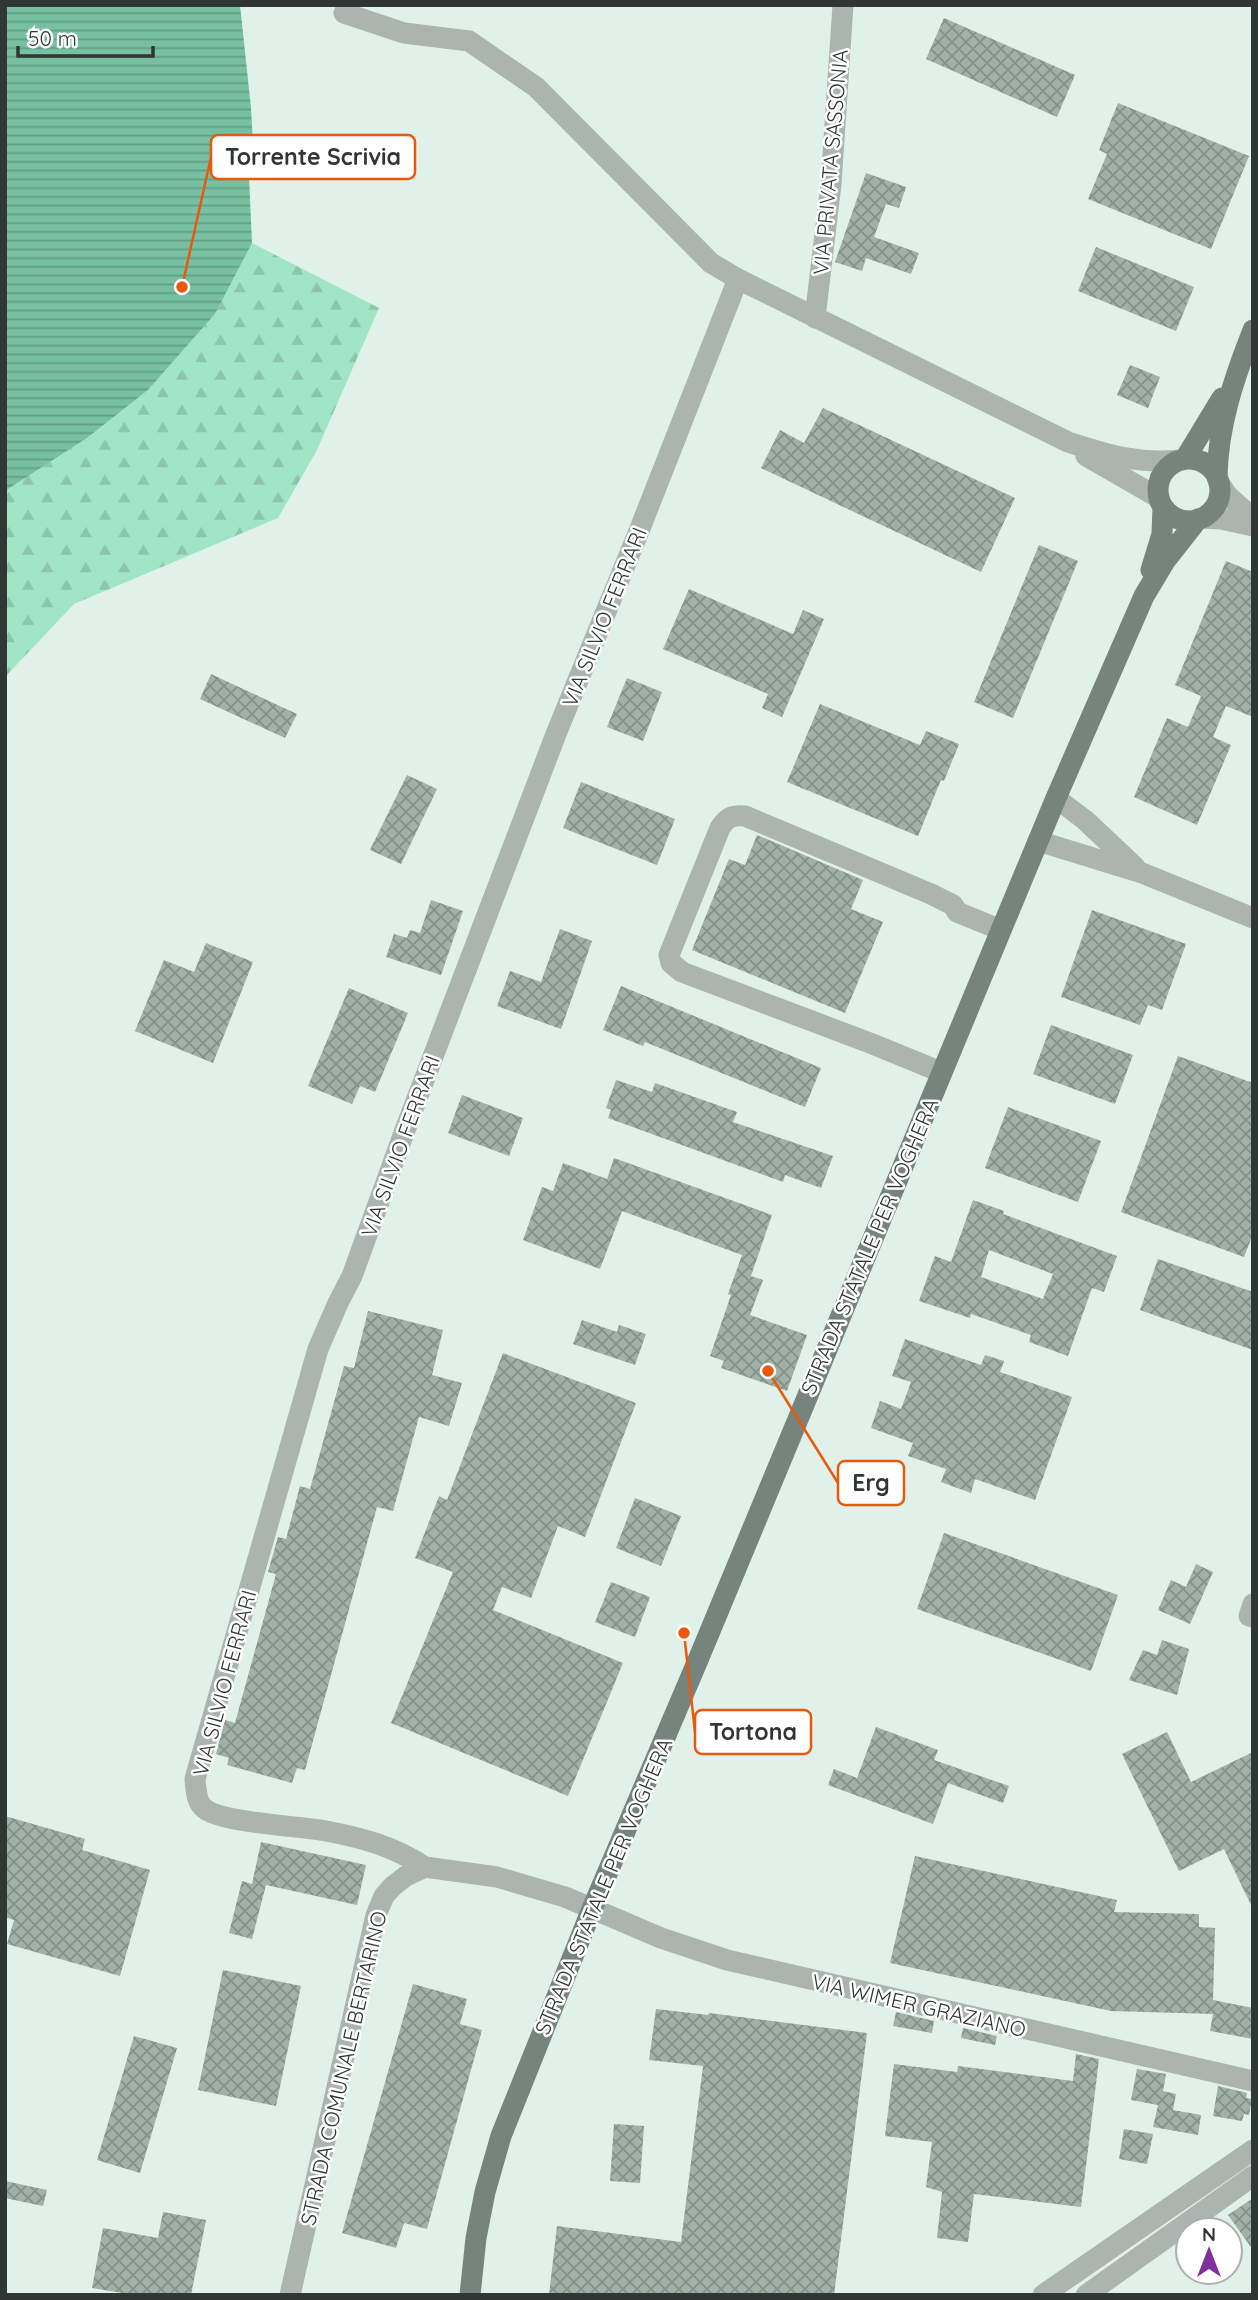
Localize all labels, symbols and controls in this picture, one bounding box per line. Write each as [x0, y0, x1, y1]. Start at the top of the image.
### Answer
scale bar [18, 14, 152, 58]
text: 50 m [28, 25, 77, 51]
street label: VIA PRIVATA SASSONIA [807, 48, 853, 276]
callout: Torrente Scrivia [211, 135, 415, 179]
text: Torrente Scrivia [225, 142, 401, 171]
street label: VIA SILVIO FERRARI [556, 523, 652, 711]
street label: VIA SILVIO FERRARI [355, 1052, 445, 1240]
street label: STRADA STATALE PER VOGHERA [795, 1094, 943, 1398]
callout: Erg [838, 1461, 904, 1505]
text: Erg [852, 1468, 890, 1497]
street label: VIA SILVIO FERRARI [187, 1587, 261, 1779]
callout: Tortona [695, 1710, 811, 1754]
text: Tortona [709, 1717, 797, 1746]
street label: STRADA STATALE PER VOGHERA [529, 1734, 677, 2038]
street label: STRADA COMUNALE BERTARINO [294, 1908, 392, 2228]
street label: VIA WIMER GRAZIANO [809, 1968, 1029, 2042]
north arrow [1174, 2216, 1244, 2286]
text: N [1202, 2222, 1216, 2246]

